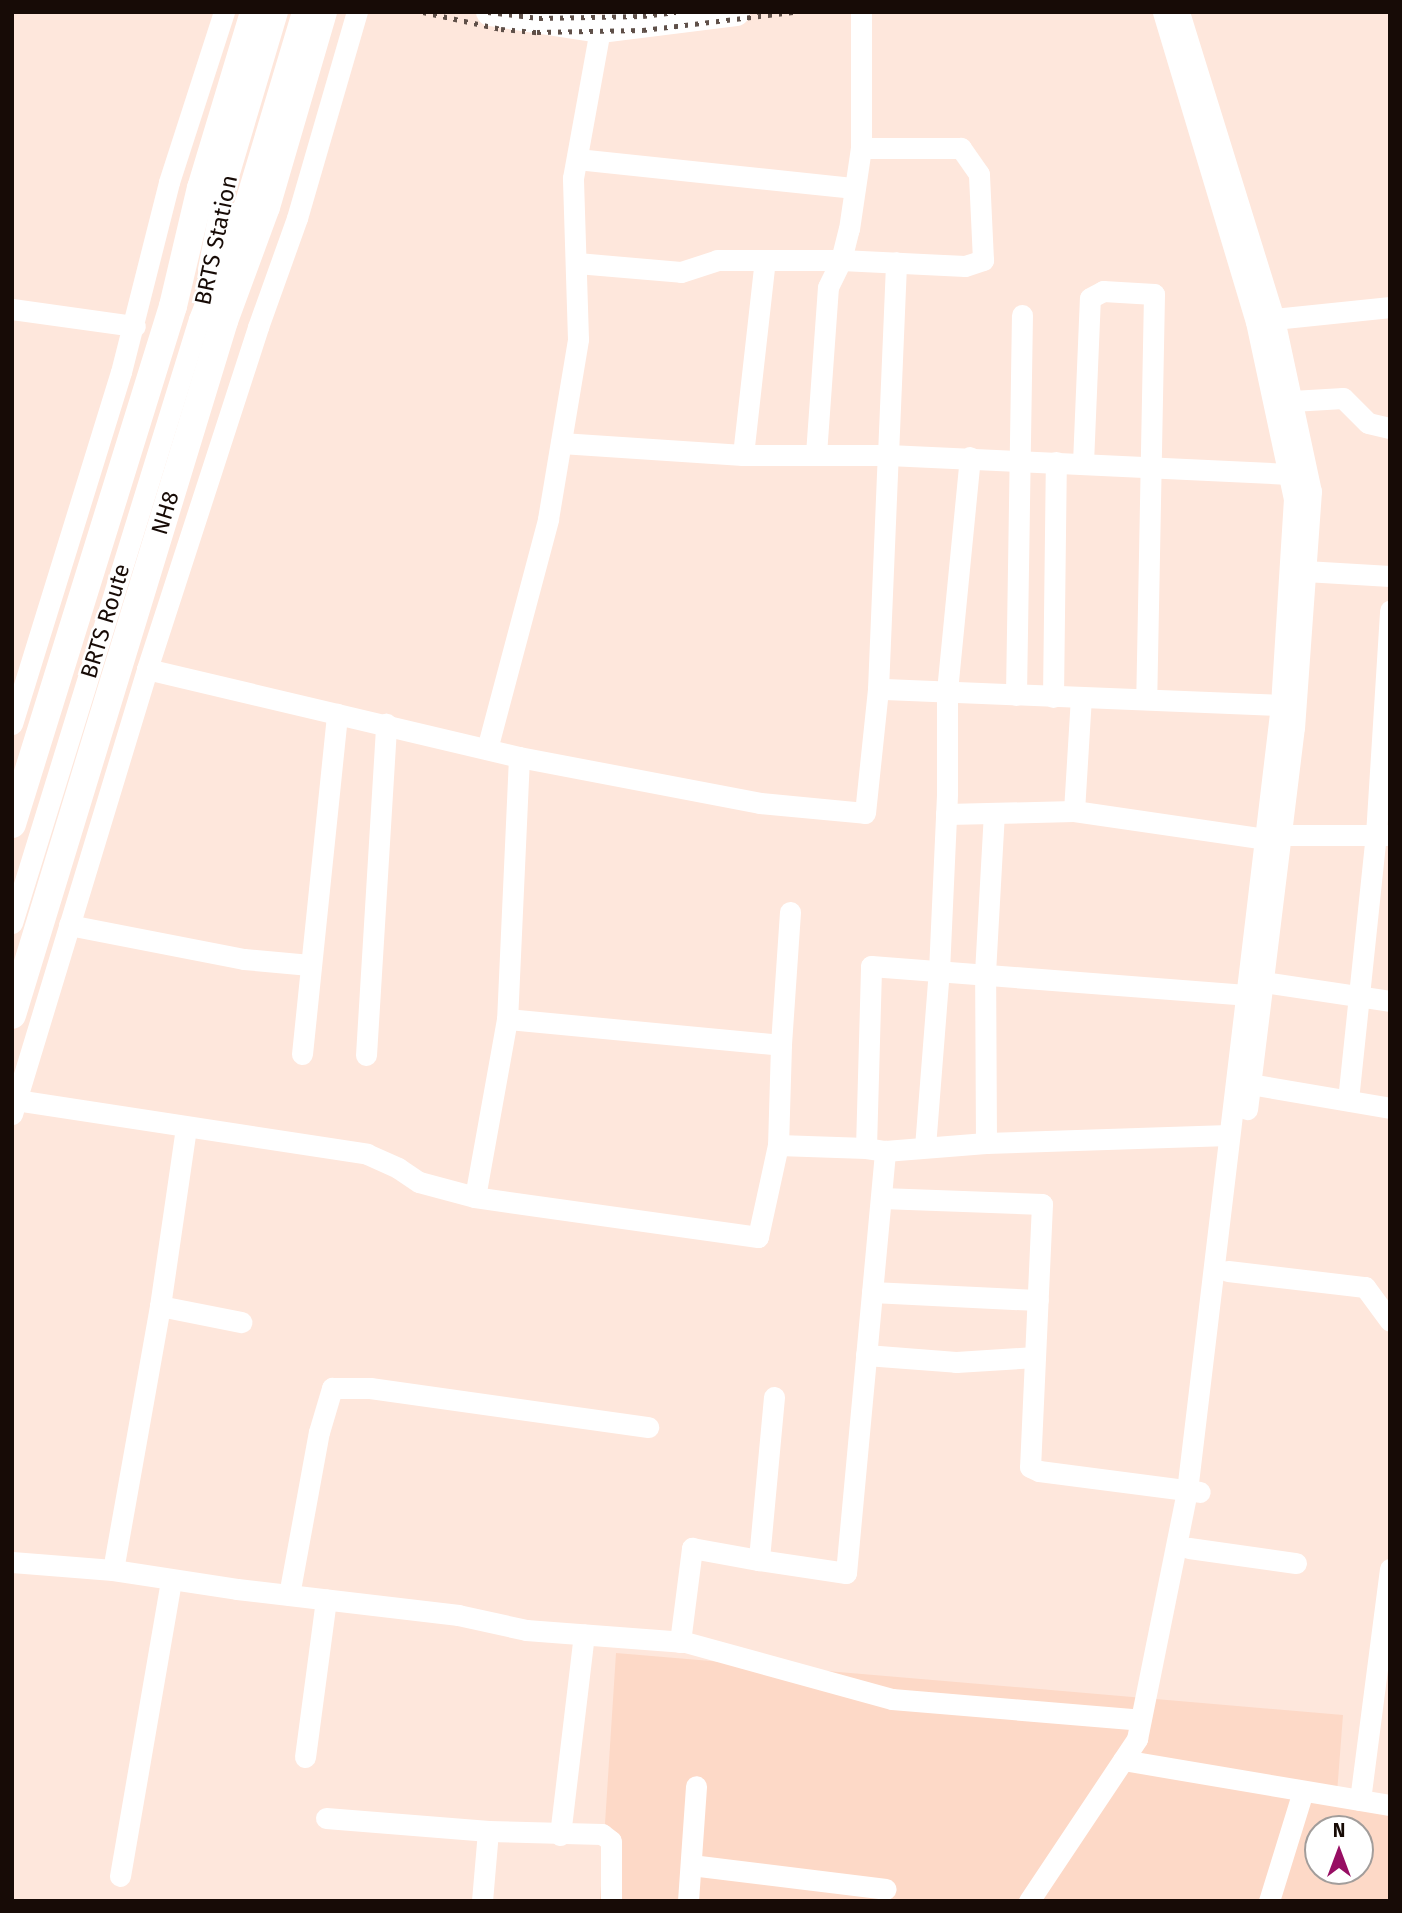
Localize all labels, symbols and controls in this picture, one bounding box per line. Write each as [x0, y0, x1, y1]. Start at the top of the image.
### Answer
street label: BRTS Station [189, 172, 243, 308]
street label: NH8 [145, 488, 185, 538]
street label: BRTS Route [74, 560, 136, 682]
north arrow [1304, 1815, 1374, 1885]
text: N [1333, 1819, 1345, 1842]

